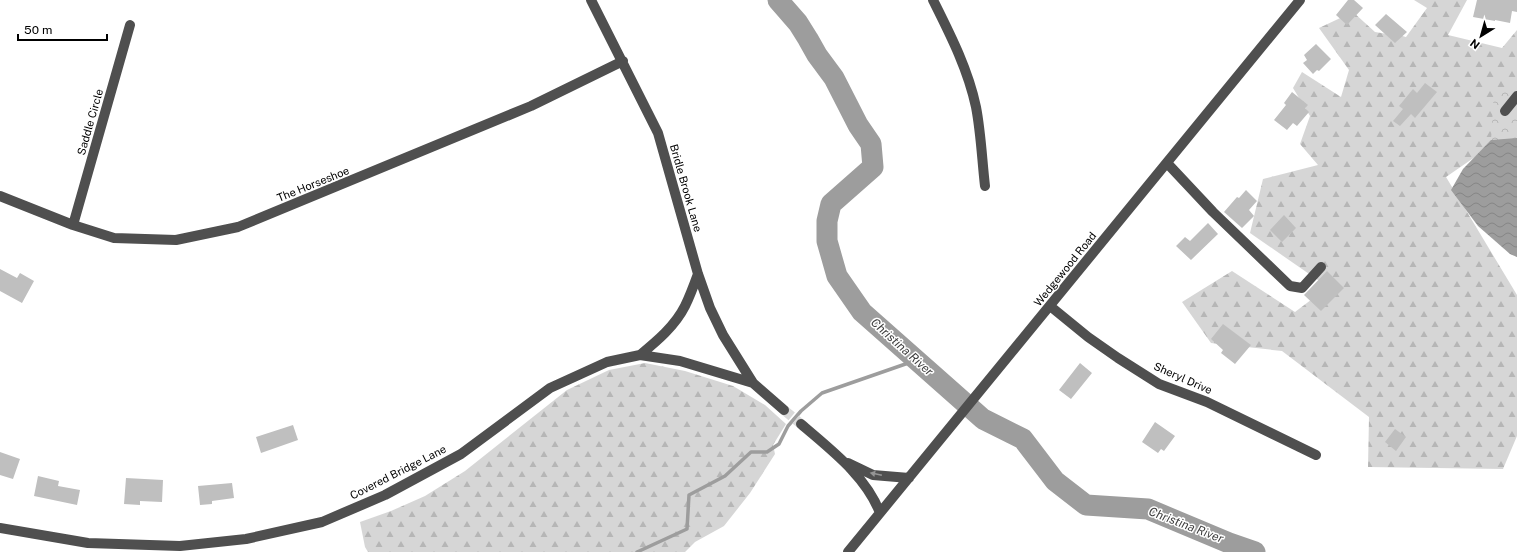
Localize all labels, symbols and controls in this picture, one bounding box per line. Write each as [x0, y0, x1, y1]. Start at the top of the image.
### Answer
scale bar [18, 16, 107, 42]
north arrow [1461, 16, 1501, 56]
text: 50 m [24, 23, 52, 37]
text: N [1468, 37, 1482, 51]
street label: Saddle Circle [75, 88, 105, 156]
street label: Bridle Brook Lane [668, 143, 704, 233]
street label: The Horseshoe [275, 164, 351, 204]
street label: Wedgewood Road [1031, 230, 1099, 308]
water label: Christina River [868, 315, 936, 379]
street label: Sheryl Drive [1152, 360, 1214, 396]
street label: Covered Bridge Lane [348, 443, 448, 501]
one-way arrow [869, 471, 882, 477]
water label: Christina River [1147, 504, 1226, 546]

